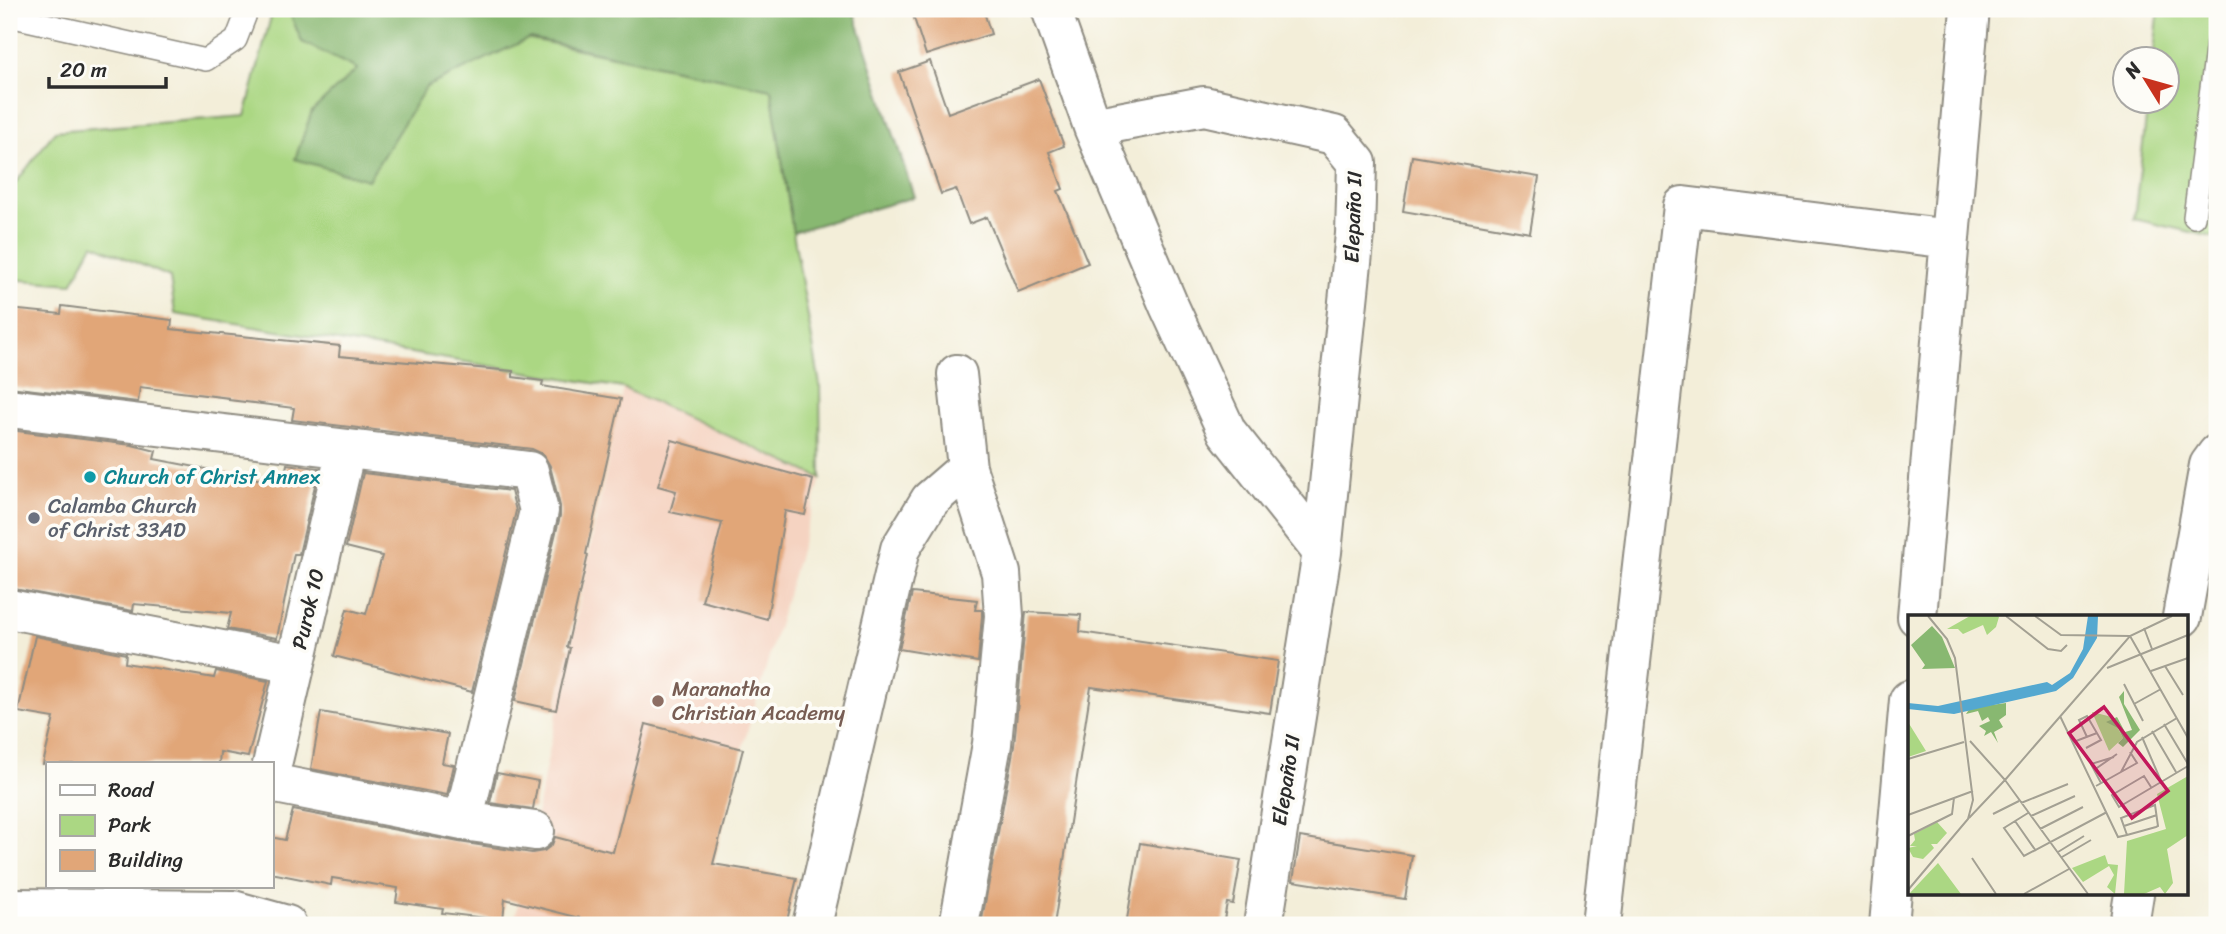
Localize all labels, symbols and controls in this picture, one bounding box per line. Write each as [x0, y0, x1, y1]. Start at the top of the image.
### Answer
scale bar [49, 46, 166, 90]
north arrow [2110, 46, 2180, 116]
text: 20 m [60, 51, 107, 89]
text: N [2115, 54, 2150, 86]
street label: Elepaño II [1332, 170, 1374, 264]
place label: Church of Christ Annex [104, 458, 320, 496]
marker: Church of Christ Annex [82, 469, 98, 485]
place label: Calamba Church of Christ 33AD [48, 487, 197, 549]
marker: Calamba Church of Christ 33AD [26, 510, 42, 526]
street label: Purok 10 [280, 565, 336, 653]
inset map [1908, 615, 2188, 895]
place label: Maranatha Christian Academy [672, 670, 845, 732]
marker: Maranatha Christian Academy [650, 693, 666, 709]
street label: Elepaño II [1260, 731, 1312, 828]
legend [46, 762, 273, 888]
text: Road [108, 771, 155, 809]
text: Park [108, 806, 151, 844]
text: Building [108, 841, 184, 879]

